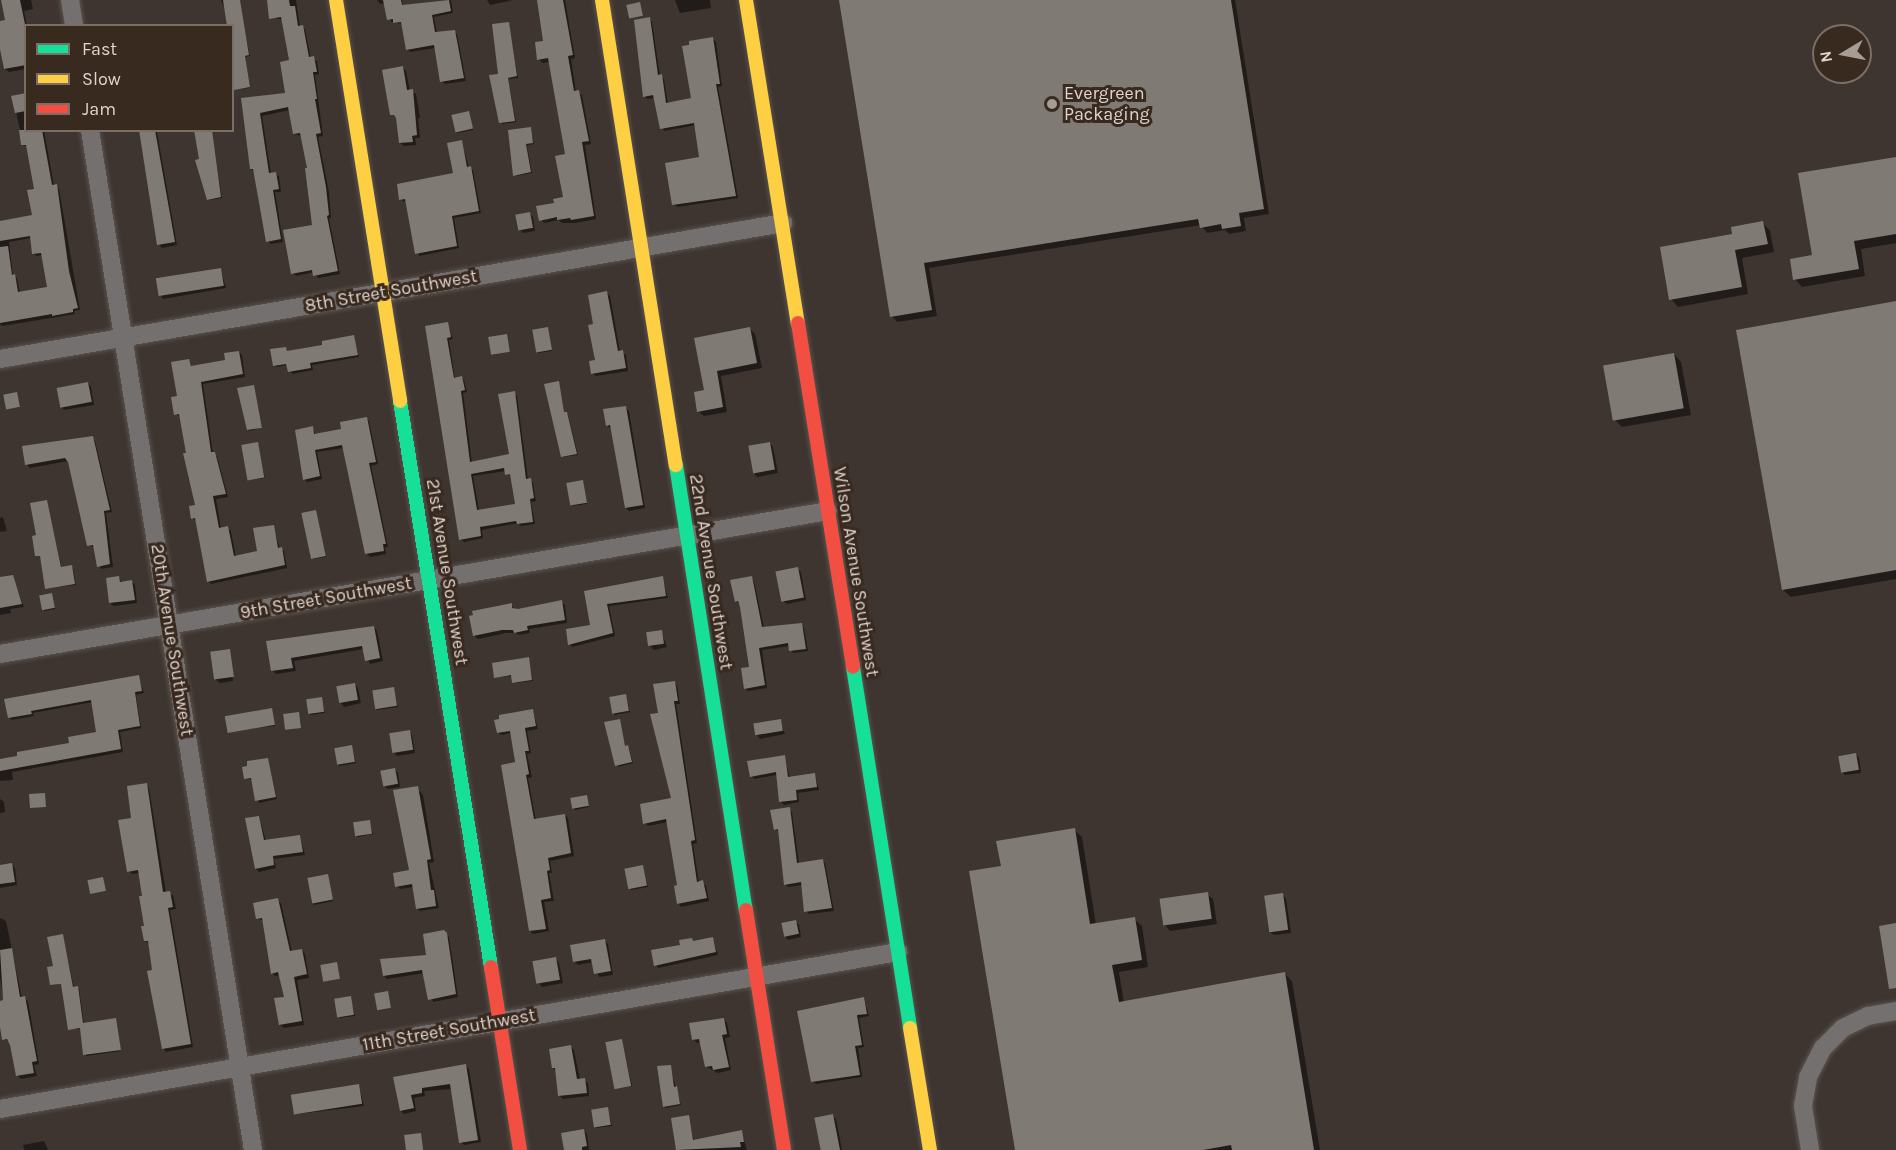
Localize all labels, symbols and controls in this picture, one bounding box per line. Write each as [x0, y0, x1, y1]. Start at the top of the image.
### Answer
legend [24, 24, 234, 132]
north arrow [1812, 24, 1872, 84]
text: Fast [82, 38, 117, 60]
text: N [1815, 50, 1836, 64]
text: Slow [82, 68, 121, 90]
place label: Evergreen Packaging [1064, 83, 1150, 125]
marker: Evergreen Packaging [1045, 97, 1059, 111]
text: Jam [82, 98, 116, 120]
street label: 8th Street Southwest [303, 265, 479, 317]
street label: Wilson Avenue Southwest [829, 466, 883, 678]
street label: 22nd Avenue Southwest [685, 473, 737, 671]
street label: 21st Avenue Southwest [422, 477, 472, 667]
street label: 20th Avenue Southwest [146, 542, 198, 738]
street label: 9th Street Southwest [239, 572, 413, 624]
street label: 11th Street Southwest [361, 1004, 537, 1056]

